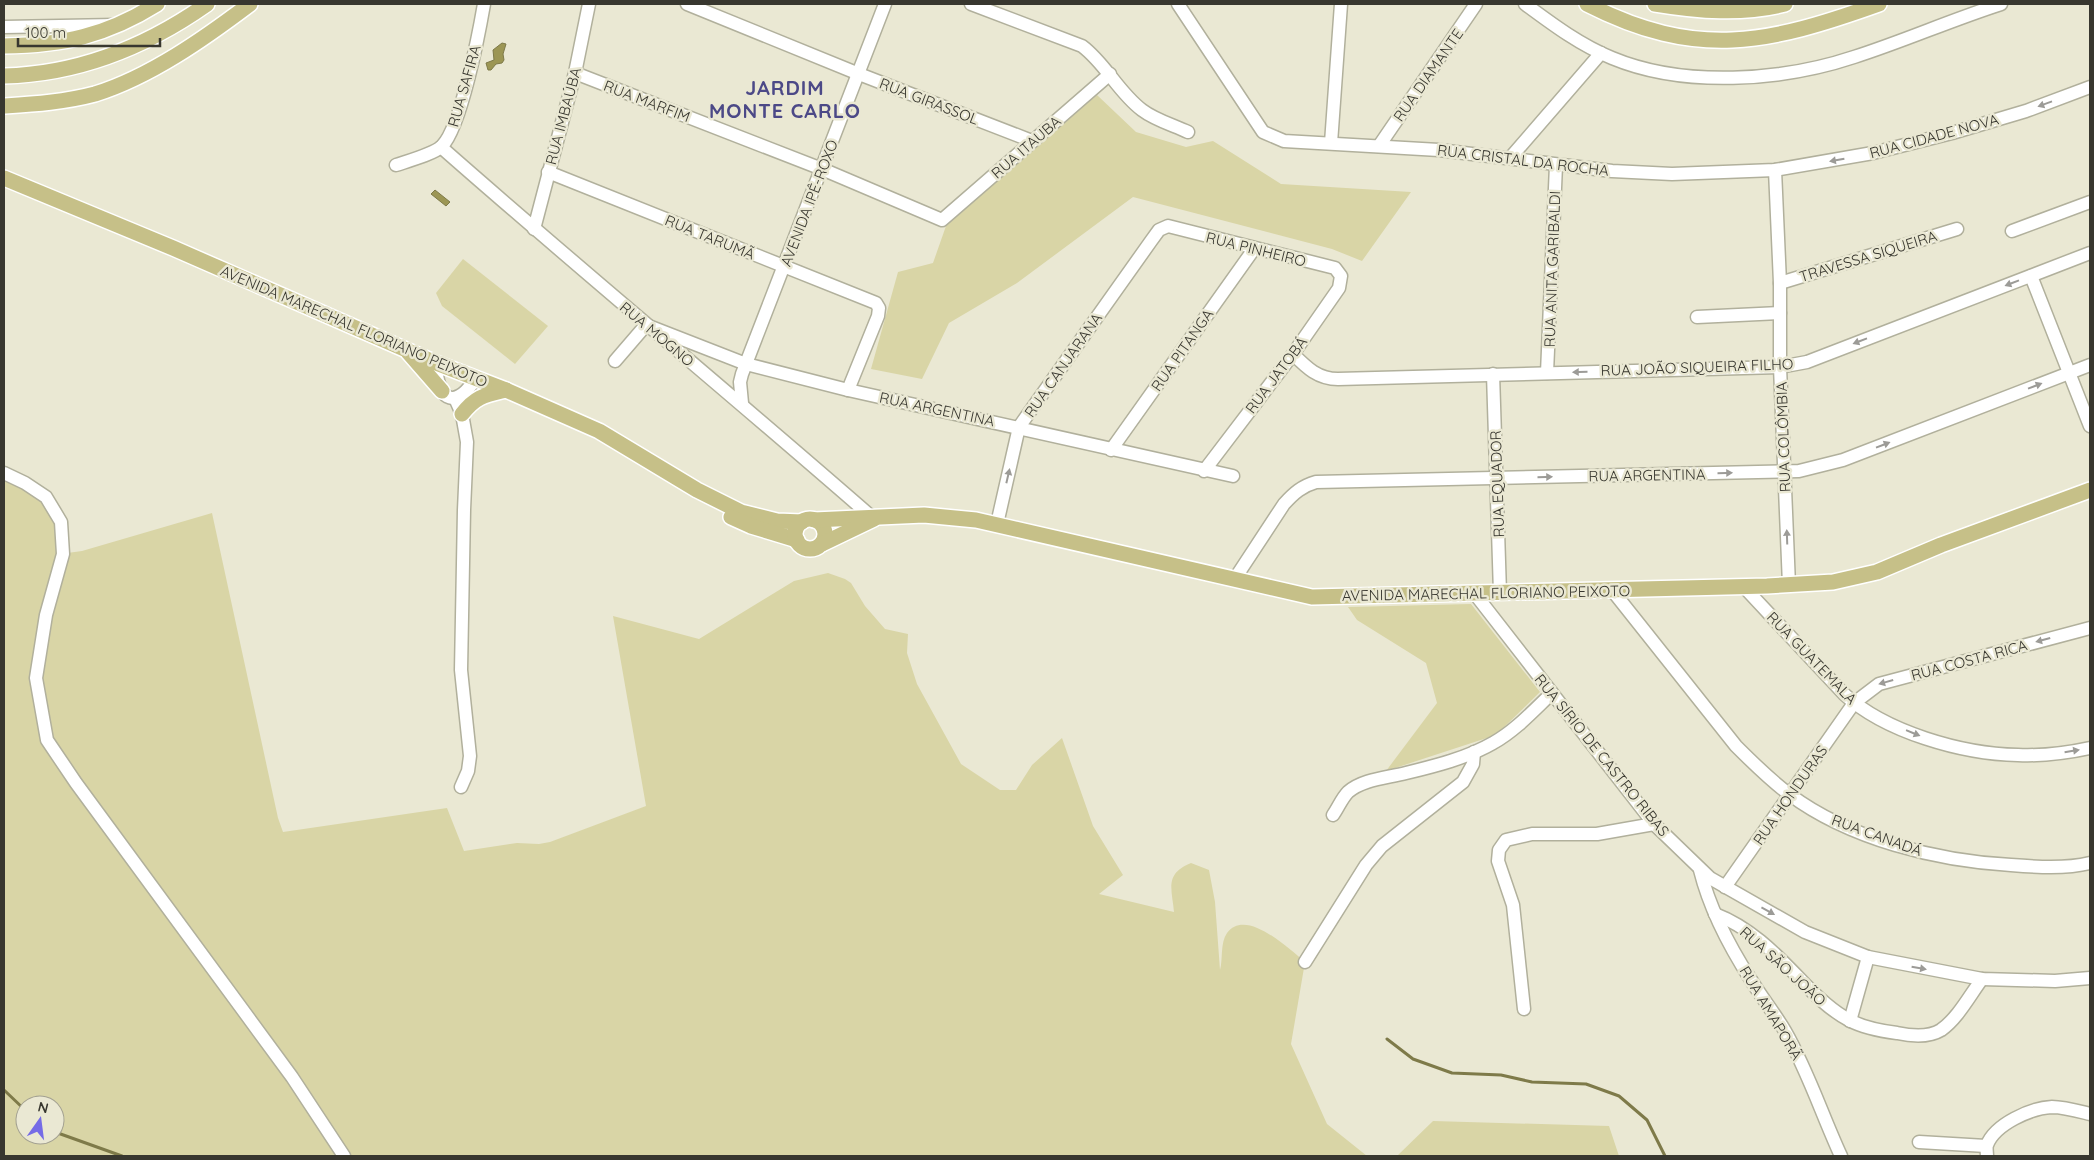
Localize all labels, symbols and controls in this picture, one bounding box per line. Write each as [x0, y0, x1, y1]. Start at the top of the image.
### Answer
scale bar [18, 15, 160, 47]
text: 100 m [25, 23, 66, 42]
street label: RUA DIAMANTE [1389, 25, 1467, 125]
street label: RUA SAFIRA [443, 43, 485, 129]
street label: RUA IMBAÚBA [541, 65, 585, 167]
street label: RUA GIRASSOL [877, 73, 981, 129]
district label: JARDIM MONTE CARLO [709, 75, 861, 123]
street label: RUA MARFIM [601, 76, 693, 126]
one-way arrow [2037, 101, 2052, 108]
street label: RUA CIDADE NOVA [1867, 110, 2001, 162]
street label: RUA ITAUBA [987, 111, 1065, 182]
street label: AVENIDA IPÊ-ROXO [776, 137, 842, 269]
street label: RUA CRISTAL DA ROCHA [1436, 140, 1610, 180]
one-way arrow [1829, 156, 1845, 164]
street label: RUA ANITA GARIBALDI [1540, 190, 1564, 348]
street label: RUA TARUMÃ [662, 210, 758, 264]
street label: TRAVESSA SIQUEIRA [1797, 226, 1939, 286]
street label: RUA PINHEIRO [1204, 227, 1308, 271]
street label: AVENIDA MARECHAL FLORIANO PEIXOTO [218, 261, 490, 391]
one-way arrow [2004, 279, 2019, 287]
street label: RUA MOGNO [616, 297, 698, 371]
street label: RUA PITANGA [1147, 305, 1218, 395]
street label: RUA CANJARANA [1020, 309, 1106, 421]
street label: RUA JATOBÁ [1241, 333, 1311, 417]
one-way arrow [1853, 338, 1868, 345]
street label: RUA JOÃO SIQUEIRA FILHO [1600, 354, 1794, 380]
one-way arrow [1572, 368, 1588, 376]
street label: RUA COLÔMBIA [1772, 381, 1794, 493]
one-way arrow [2028, 382, 2043, 390]
street label: RUA ARGENTINA [878, 388, 997, 431]
street label: RUA EQUADOR [1486, 430, 1508, 538]
one-way arrow [1876, 441, 1891, 448]
street label: RUA ARGENTINA [1588, 464, 1706, 486]
one-way arrow [1004, 469, 1012, 484]
one-way arrow [1718, 469, 1734, 477]
one-way arrow [1538, 473, 1554, 481]
one-way arrow [1782, 529, 1790, 545]
street label: AVENIDA MARECHAL FLORIANO PEIXOTO [1342, 581, 1630, 605]
street label: RUA GUATEMALA [1763, 608, 1861, 709]
street label: RUA COSTA RICA [1909, 635, 2029, 685]
one-way arrow [2036, 637, 2051, 645]
street label: RUA SÍRIO DE CASTRO RIBAS [1531, 670, 1673, 840]
one-way arrow [1879, 678, 1894, 686]
one-way arrow [1905, 730, 1920, 737]
street label: RUA HONDURAS [1749, 742, 1831, 848]
one-way arrow [2064, 747, 2080, 755]
street label: RUA CANADÁ [1829, 810, 1925, 860]
one-way arrow [1760, 907, 1775, 915]
street label: RUA SÃO JOÃO [1736, 922, 1830, 1010]
street label: RUA AMAPORÃ [1735, 963, 1807, 1064]
one-way arrow [1911, 964, 1926, 972]
north arrow [15, 1095, 65, 1145]
text: N [36, 1097, 50, 1117]

